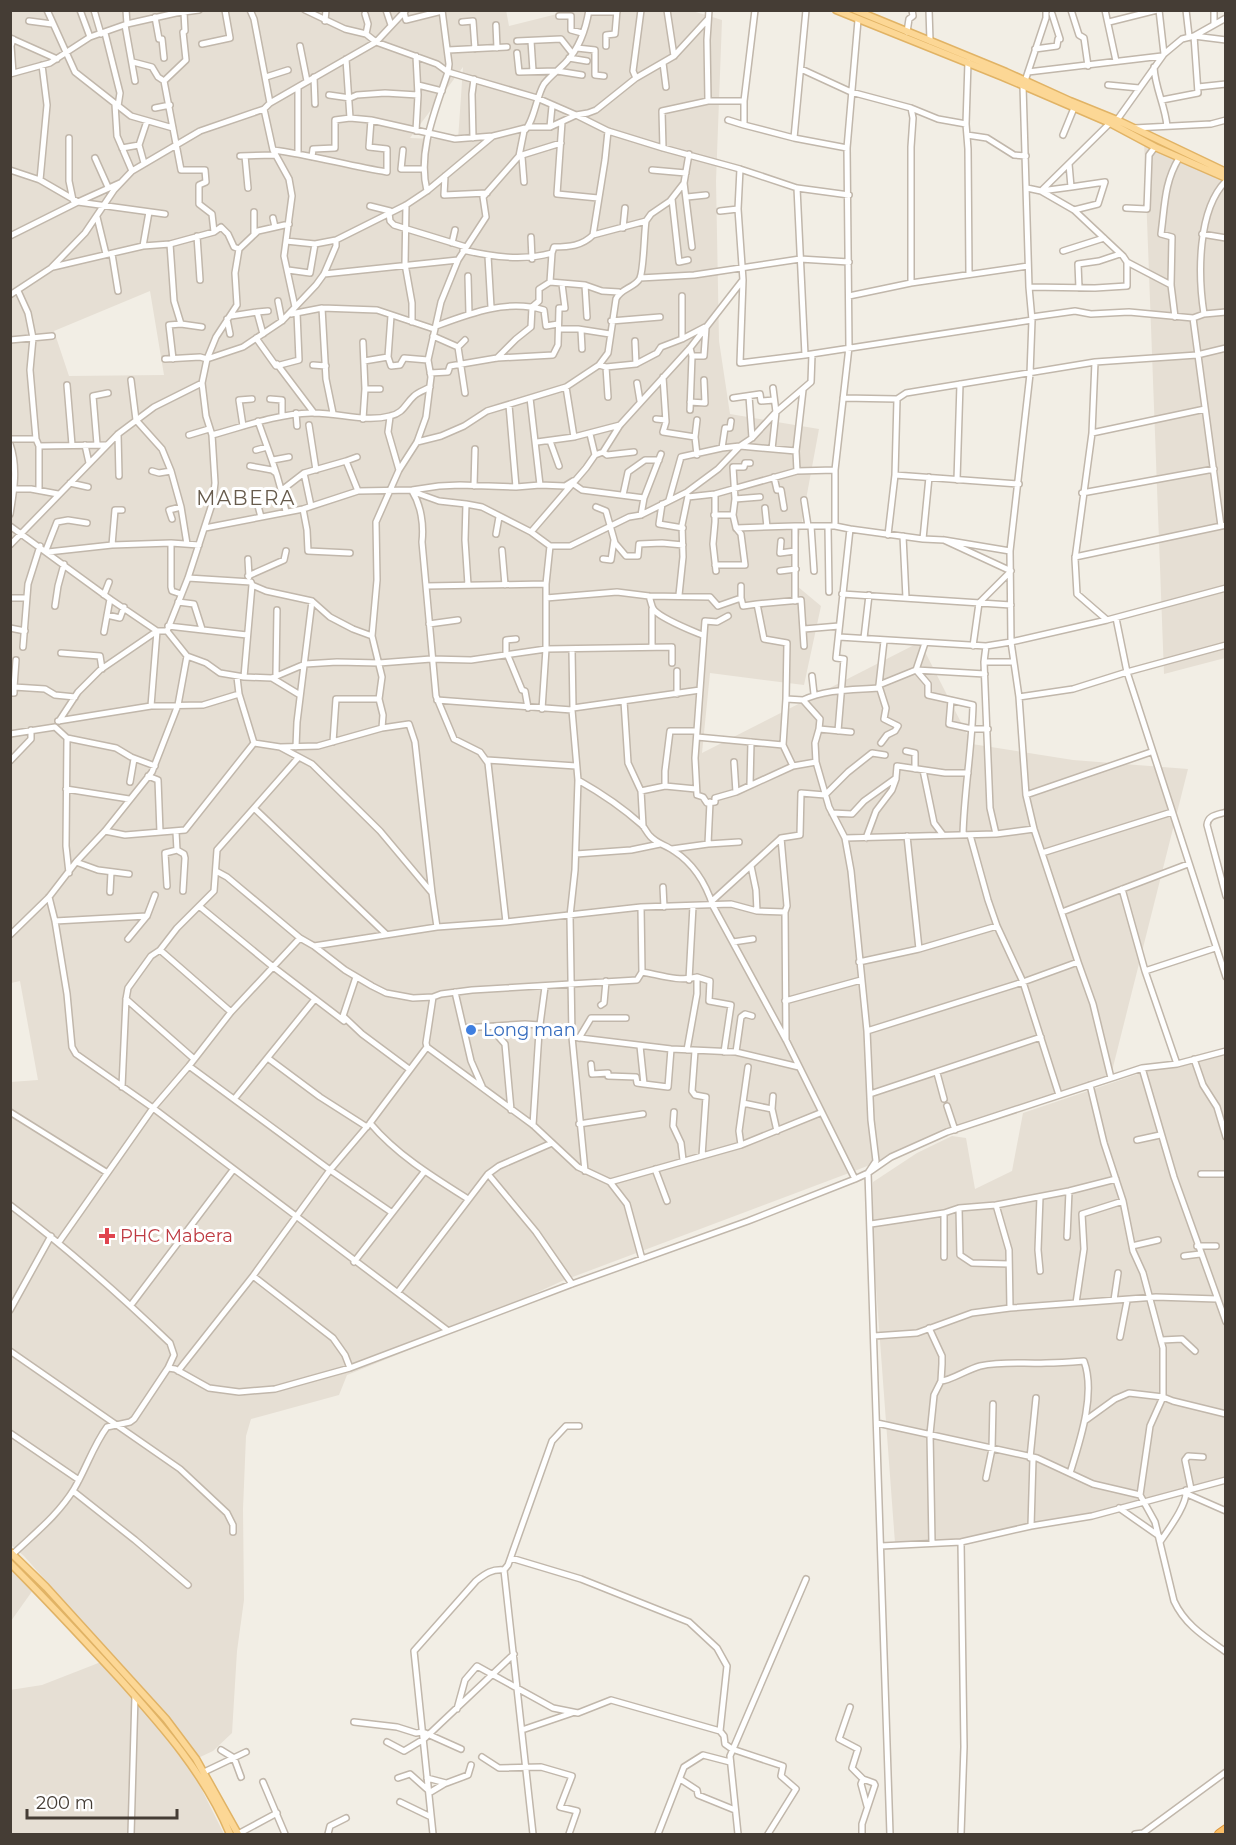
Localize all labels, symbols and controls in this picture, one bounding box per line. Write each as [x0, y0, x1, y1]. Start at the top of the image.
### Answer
district label: MABERA [196, 486, 296, 510]
place label: Long man [483, 1019, 576, 1041]
marker: Long man [464, 1023, 478, 1037]
place label: PHC Mabera [120, 1225, 233, 1247]
marker: PHC Mabera [98, 1227, 116, 1245]
scale bar [27, 1782, 177, 1820]
text: 200 m [36, 1792, 94, 1814]

